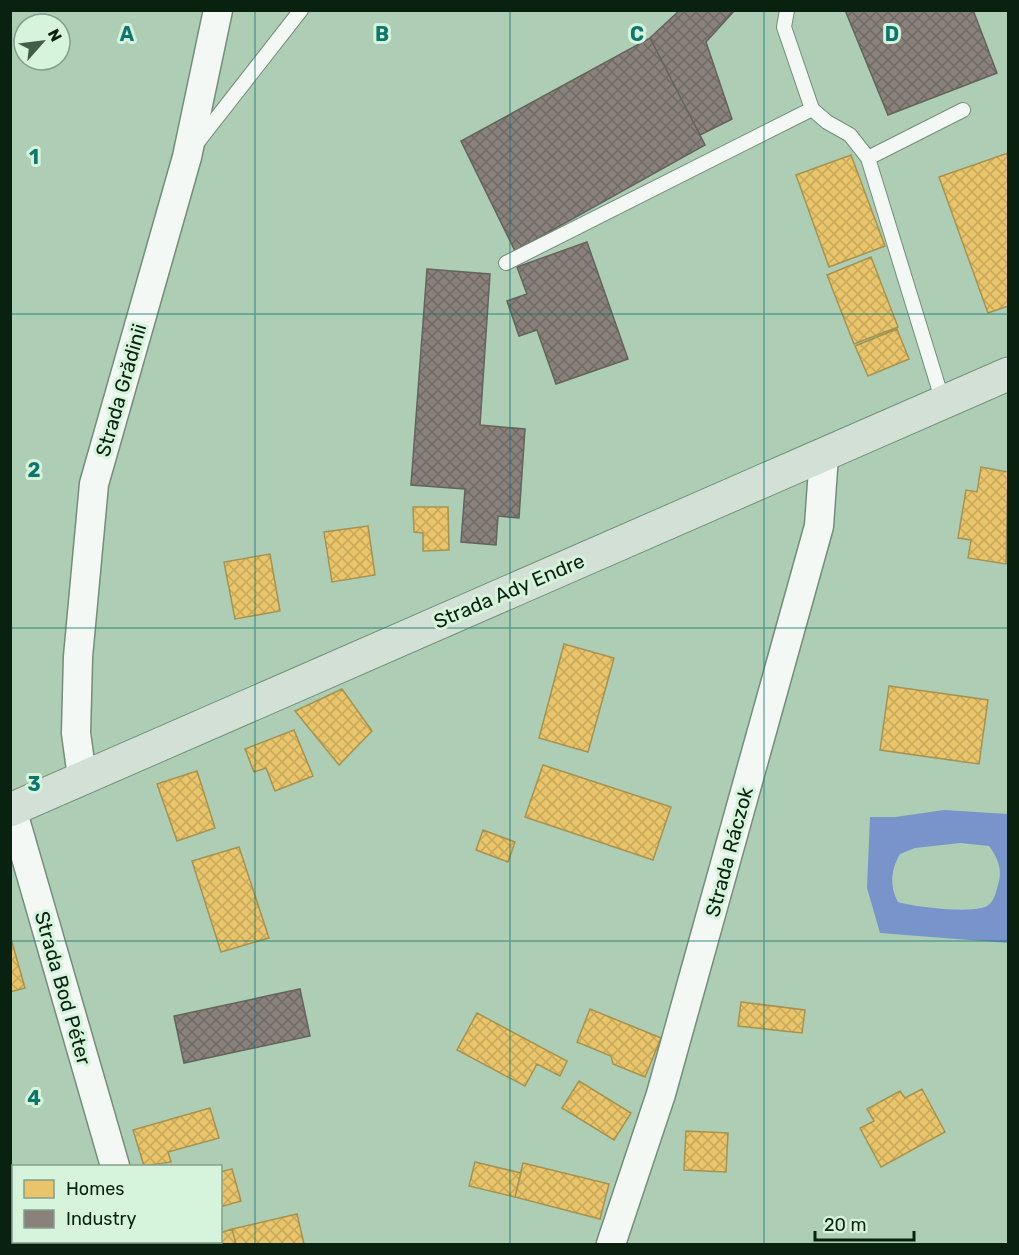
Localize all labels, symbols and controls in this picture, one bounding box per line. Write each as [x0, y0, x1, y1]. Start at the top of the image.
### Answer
north arrow [12, 12, 72, 72]
text: A [120, 22, 135, 46]
text: B [375, 22, 389, 46]
text: C [630, 22, 644, 46]
text: D [885, 22, 899, 46]
text: N [44, 26, 66, 45]
text: 1 [29, 145, 39, 169]
street label: Strada Grădinii [91, 321, 151, 459]
text: 2 [28, 458, 41, 482]
street label: Strada Ady Endre [430, 548, 588, 634]
text: 3 [27, 772, 41, 796]
street label: Strada Ráczok [700, 784, 758, 920]
street label: Strada Bod Péter [30, 908, 97, 1068]
text: 4 [27, 1086, 41, 1110]
legend [12, 1165, 222, 1243]
text: Homes [66, 1178, 124, 1200]
scale bar [815, 1204, 914, 1242]
text: Industry [66, 1208, 136, 1230]
text: 20 m [824, 1214, 866, 1236]

